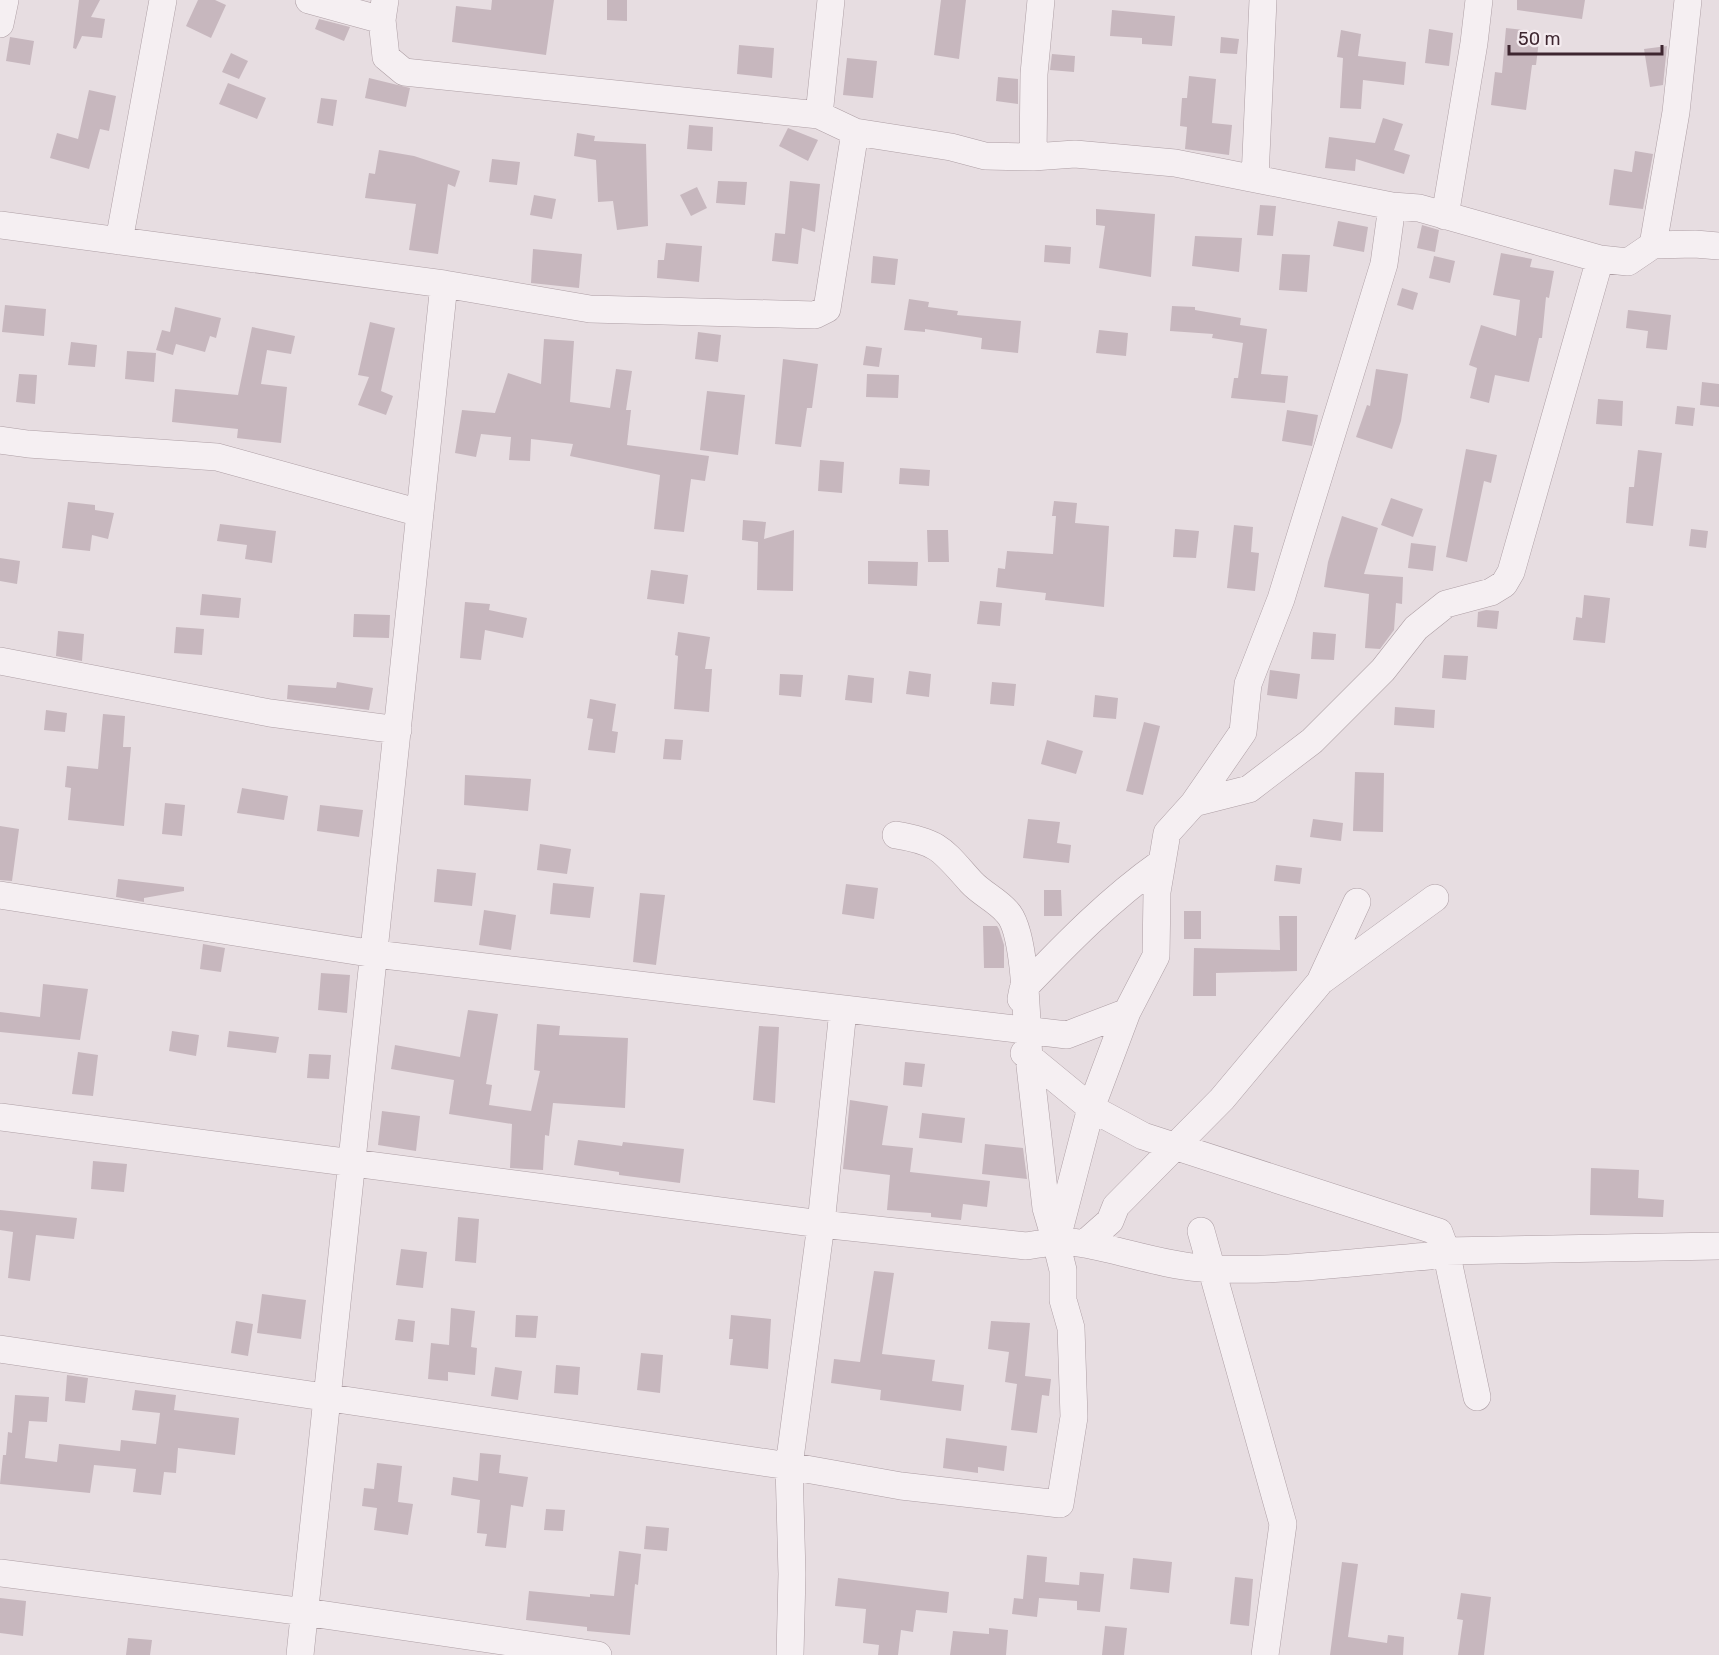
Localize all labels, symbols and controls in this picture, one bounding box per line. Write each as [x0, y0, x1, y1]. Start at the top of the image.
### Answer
scale bar [1509, 18, 1662, 56]
text: 50 m [1518, 28, 1561, 50]

